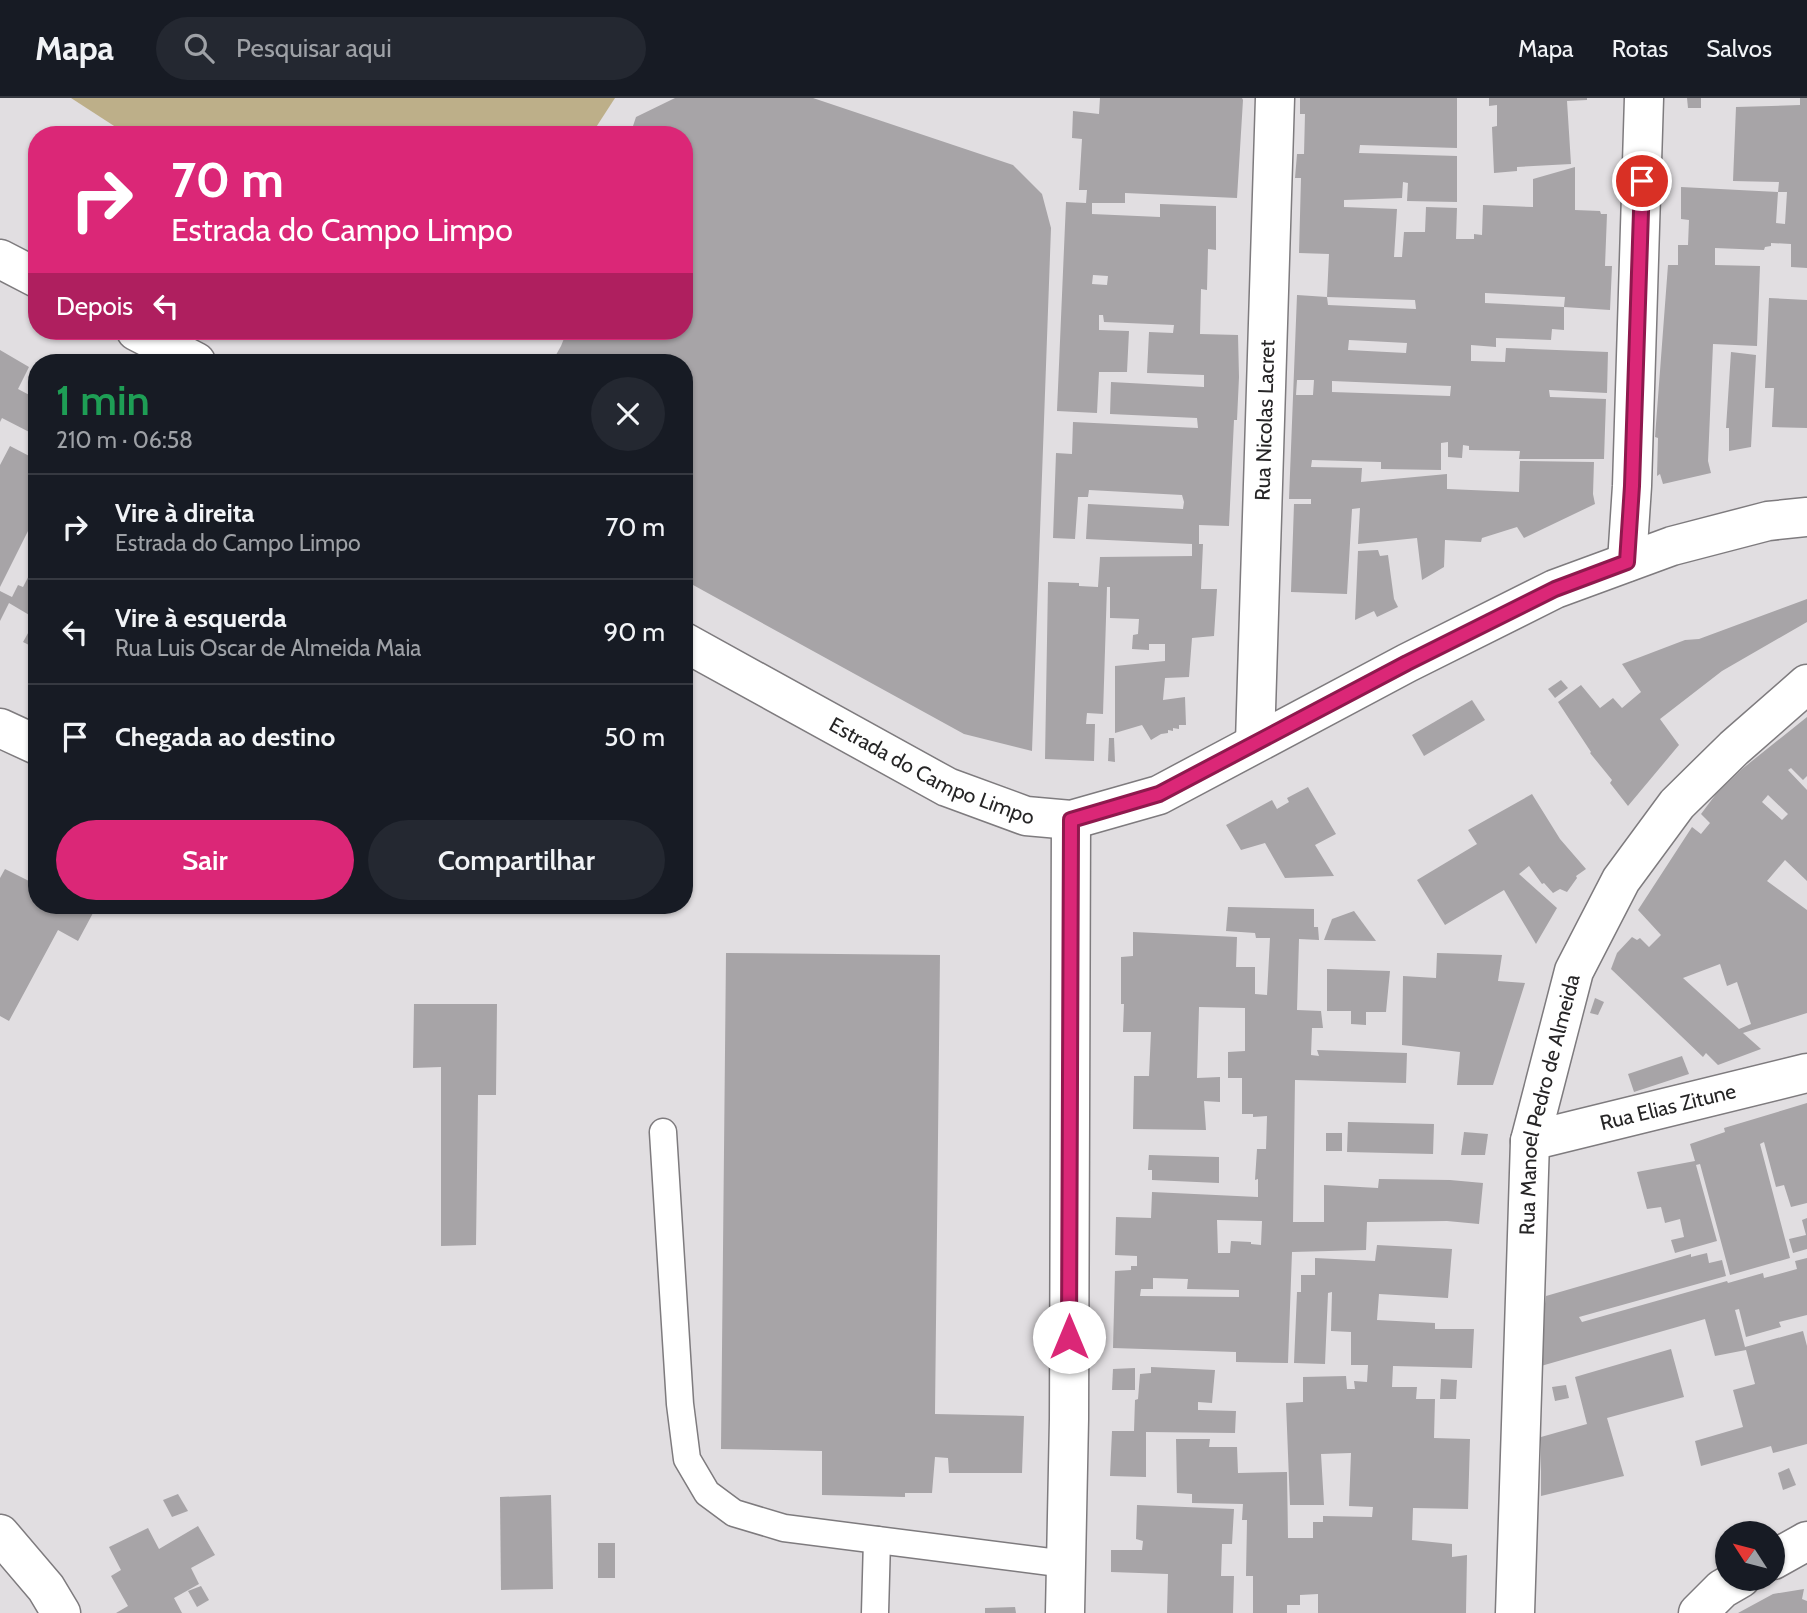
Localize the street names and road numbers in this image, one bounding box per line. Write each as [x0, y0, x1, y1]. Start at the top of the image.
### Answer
street label: Rua Nicolas Lacret [1250, 339, 1279, 501]
street label: Estrada do Campo Limpo [825, 712, 1035, 829]
street label: Rua Manoel Pedro de Almeida [1514, 971, 1585, 1236]
street label: Rua Elias Zitune [1597, 1078, 1739, 1135]

